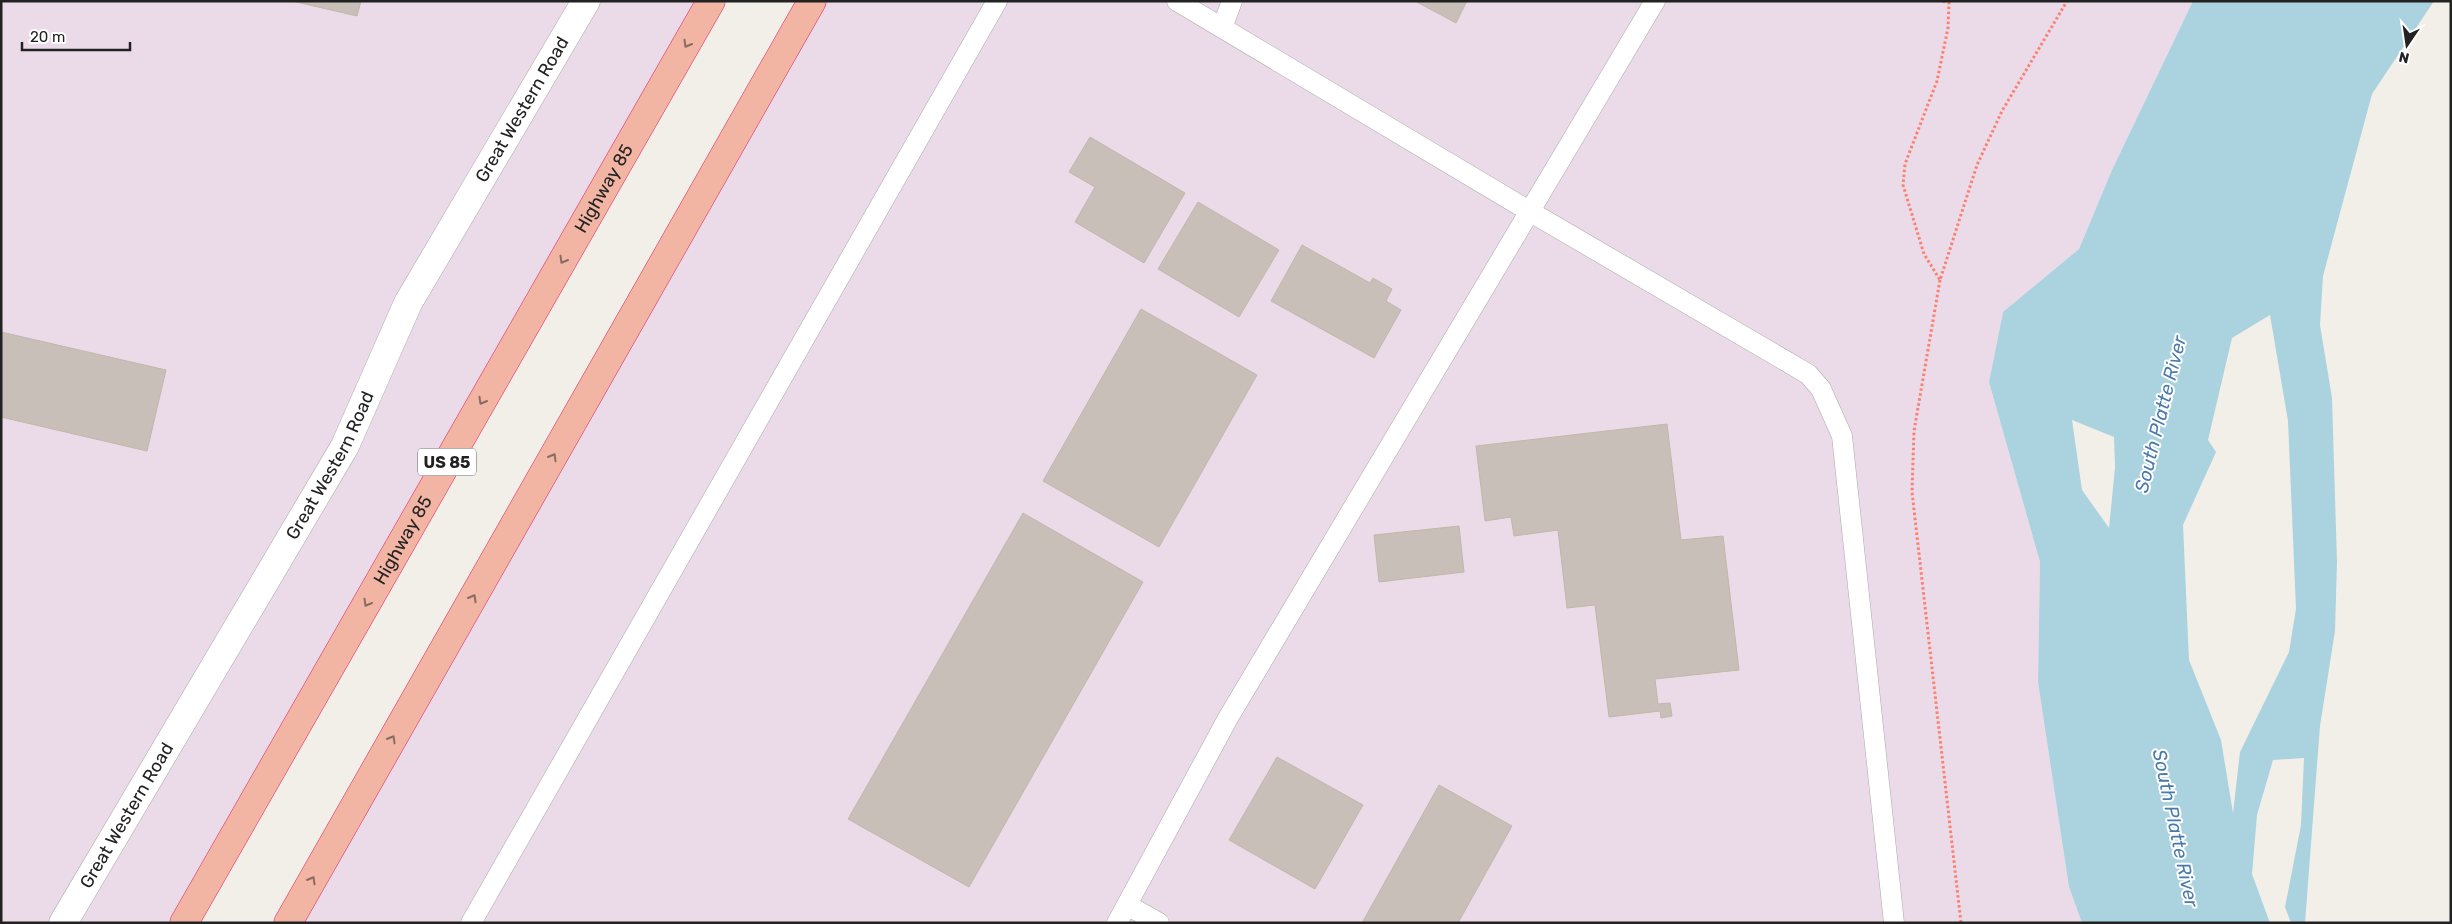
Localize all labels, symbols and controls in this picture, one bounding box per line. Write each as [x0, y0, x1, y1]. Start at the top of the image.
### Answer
scale bar [22, 20, 130, 52]
north arrow [2382, 20, 2432, 70]
text: 20 m [30, 28, 65, 46]
street label: Great Western Road [471, 33, 574, 186]
one-way arrow [684, 38, 694, 47]
text: N [2397, 48, 2411, 67]
street label: Highway 85 [570, 140, 638, 237]
one-way arrow [559, 255, 569, 264]
water label: South Platte River [2130, 333, 2191, 495]
street label: Great Western Road [281, 388, 379, 544]
one-way arrow [478, 396, 488, 405]
road number: US 85 [418, 448, 476, 476]
one-way arrow [547, 453, 557, 462]
street label: Highway 85 [369, 492, 437, 588]
one-way arrow [466, 594, 476, 603]
one-way arrow [363, 598, 373, 607]
one-way arrow [386, 736, 396, 745]
street label: Great Western Road [75, 739, 178, 892]
water label: South Platte River [2148, 747, 2204, 910]
one-way arrow [306, 877, 316, 886]

